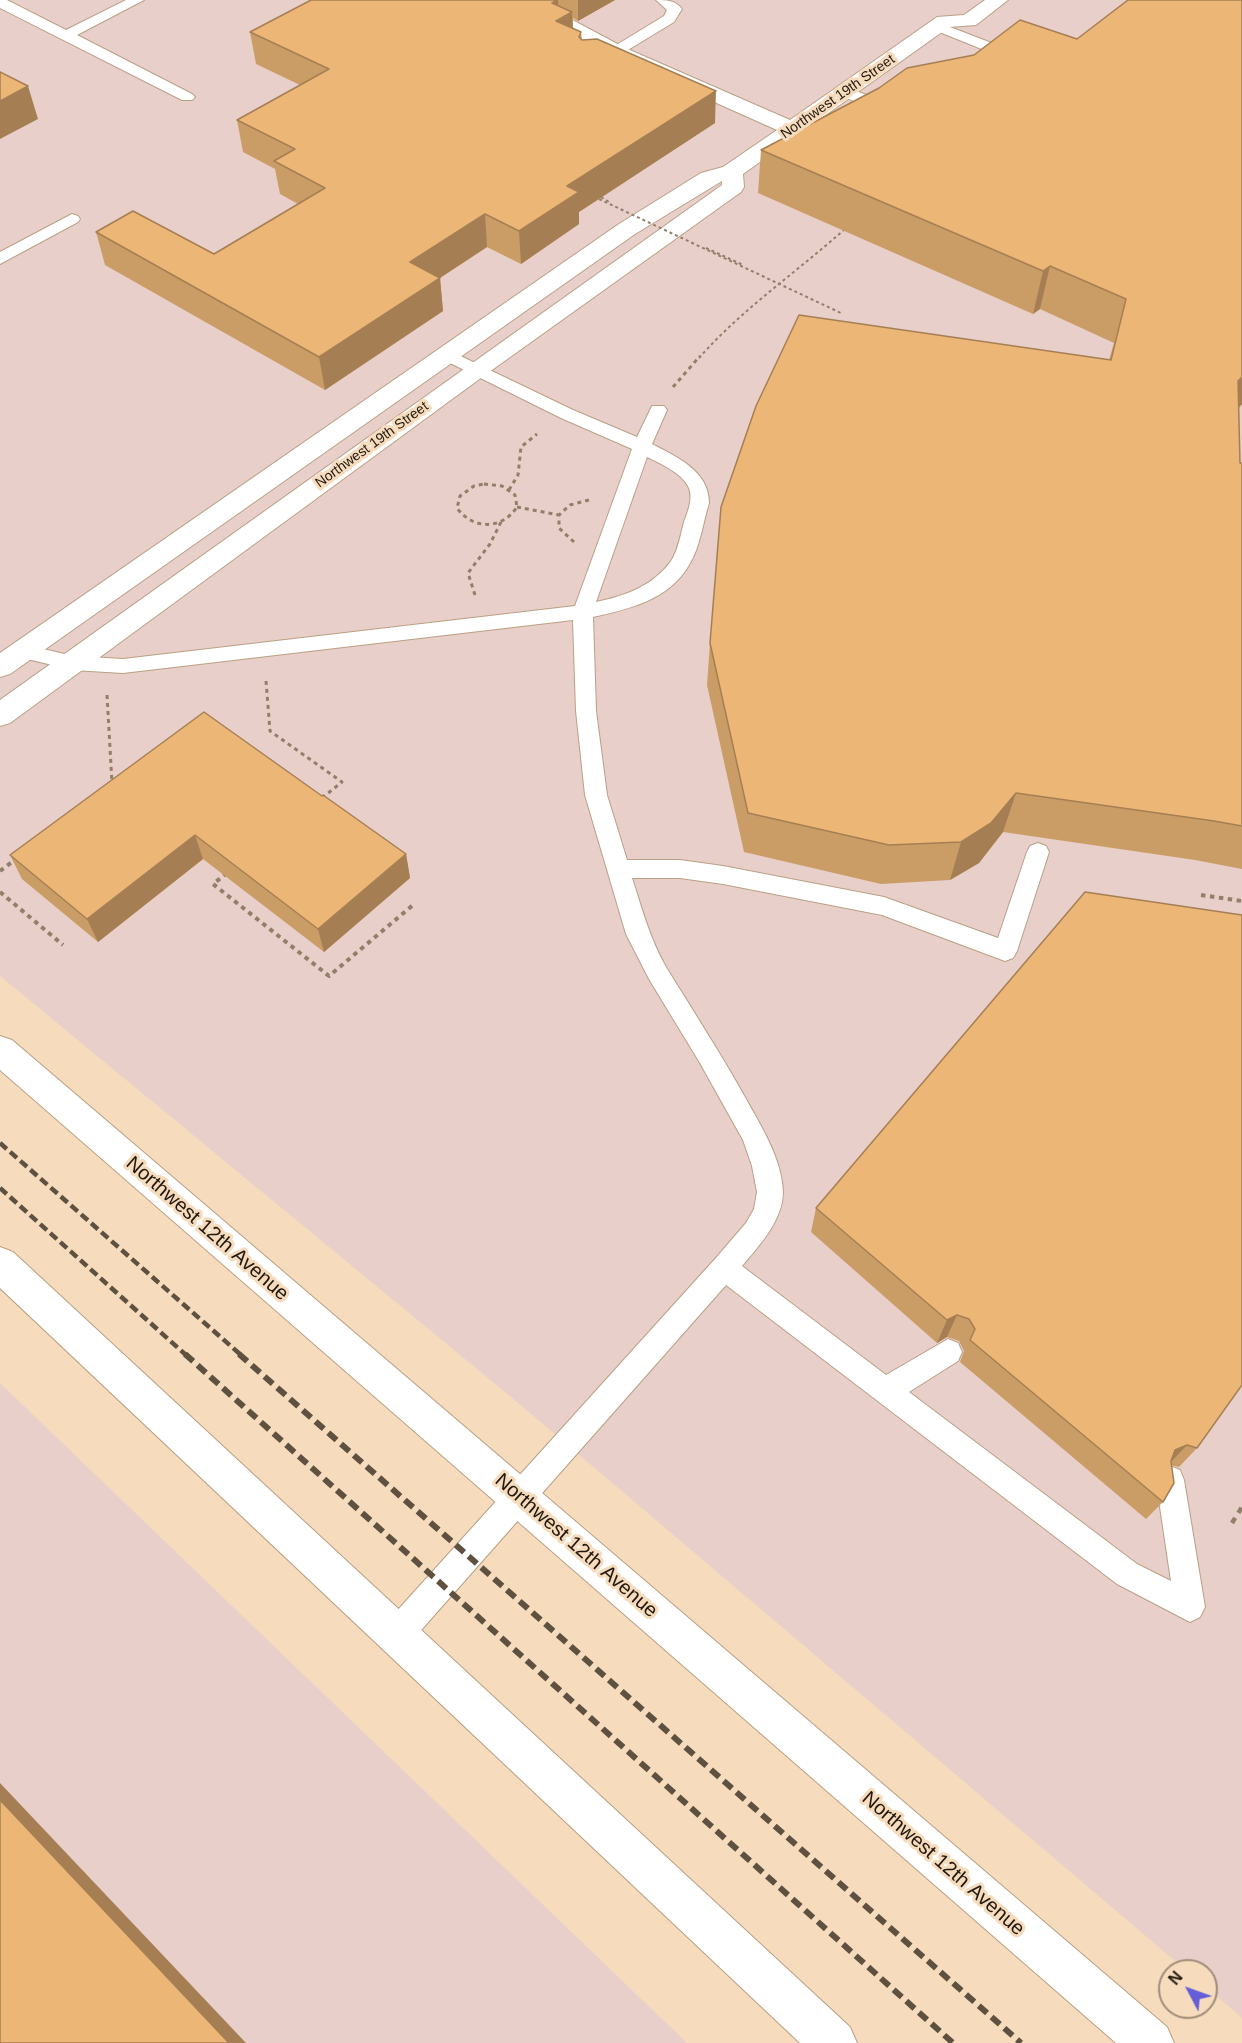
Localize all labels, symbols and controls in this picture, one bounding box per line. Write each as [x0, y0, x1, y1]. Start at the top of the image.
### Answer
street label: Northwest 19th Street [778, 51, 898, 143]
street label: Northwest 19th Street [312, 398, 432, 492]
street label: Northwest 12th Avenue [121, 1152, 293, 1306]
street label: Northwest 12th Avenue [490, 1469, 662, 1623]
street label: Northwest 12th Avenue [857, 1787, 1029, 1941]
north arrow [1158, 1959, 1218, 2019]
text: N [1165, 1968, 1186, 1988]

